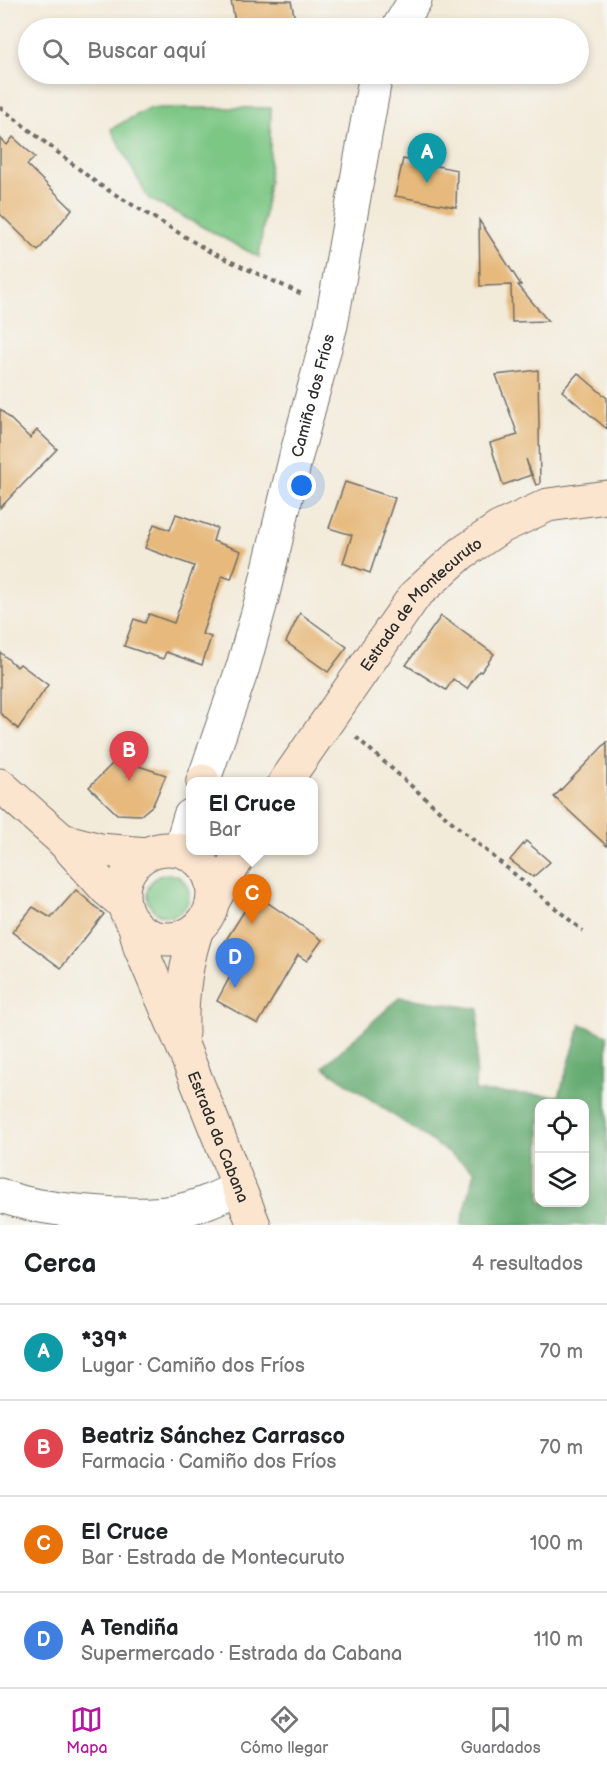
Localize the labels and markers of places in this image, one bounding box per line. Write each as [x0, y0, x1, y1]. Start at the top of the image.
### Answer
pin: A [408, 134, 446, 183]
pin: B [110, 732, 148, 781]
pin: C [232, 874, 272, 924]
pin: D [216, 938, 254, 988]

